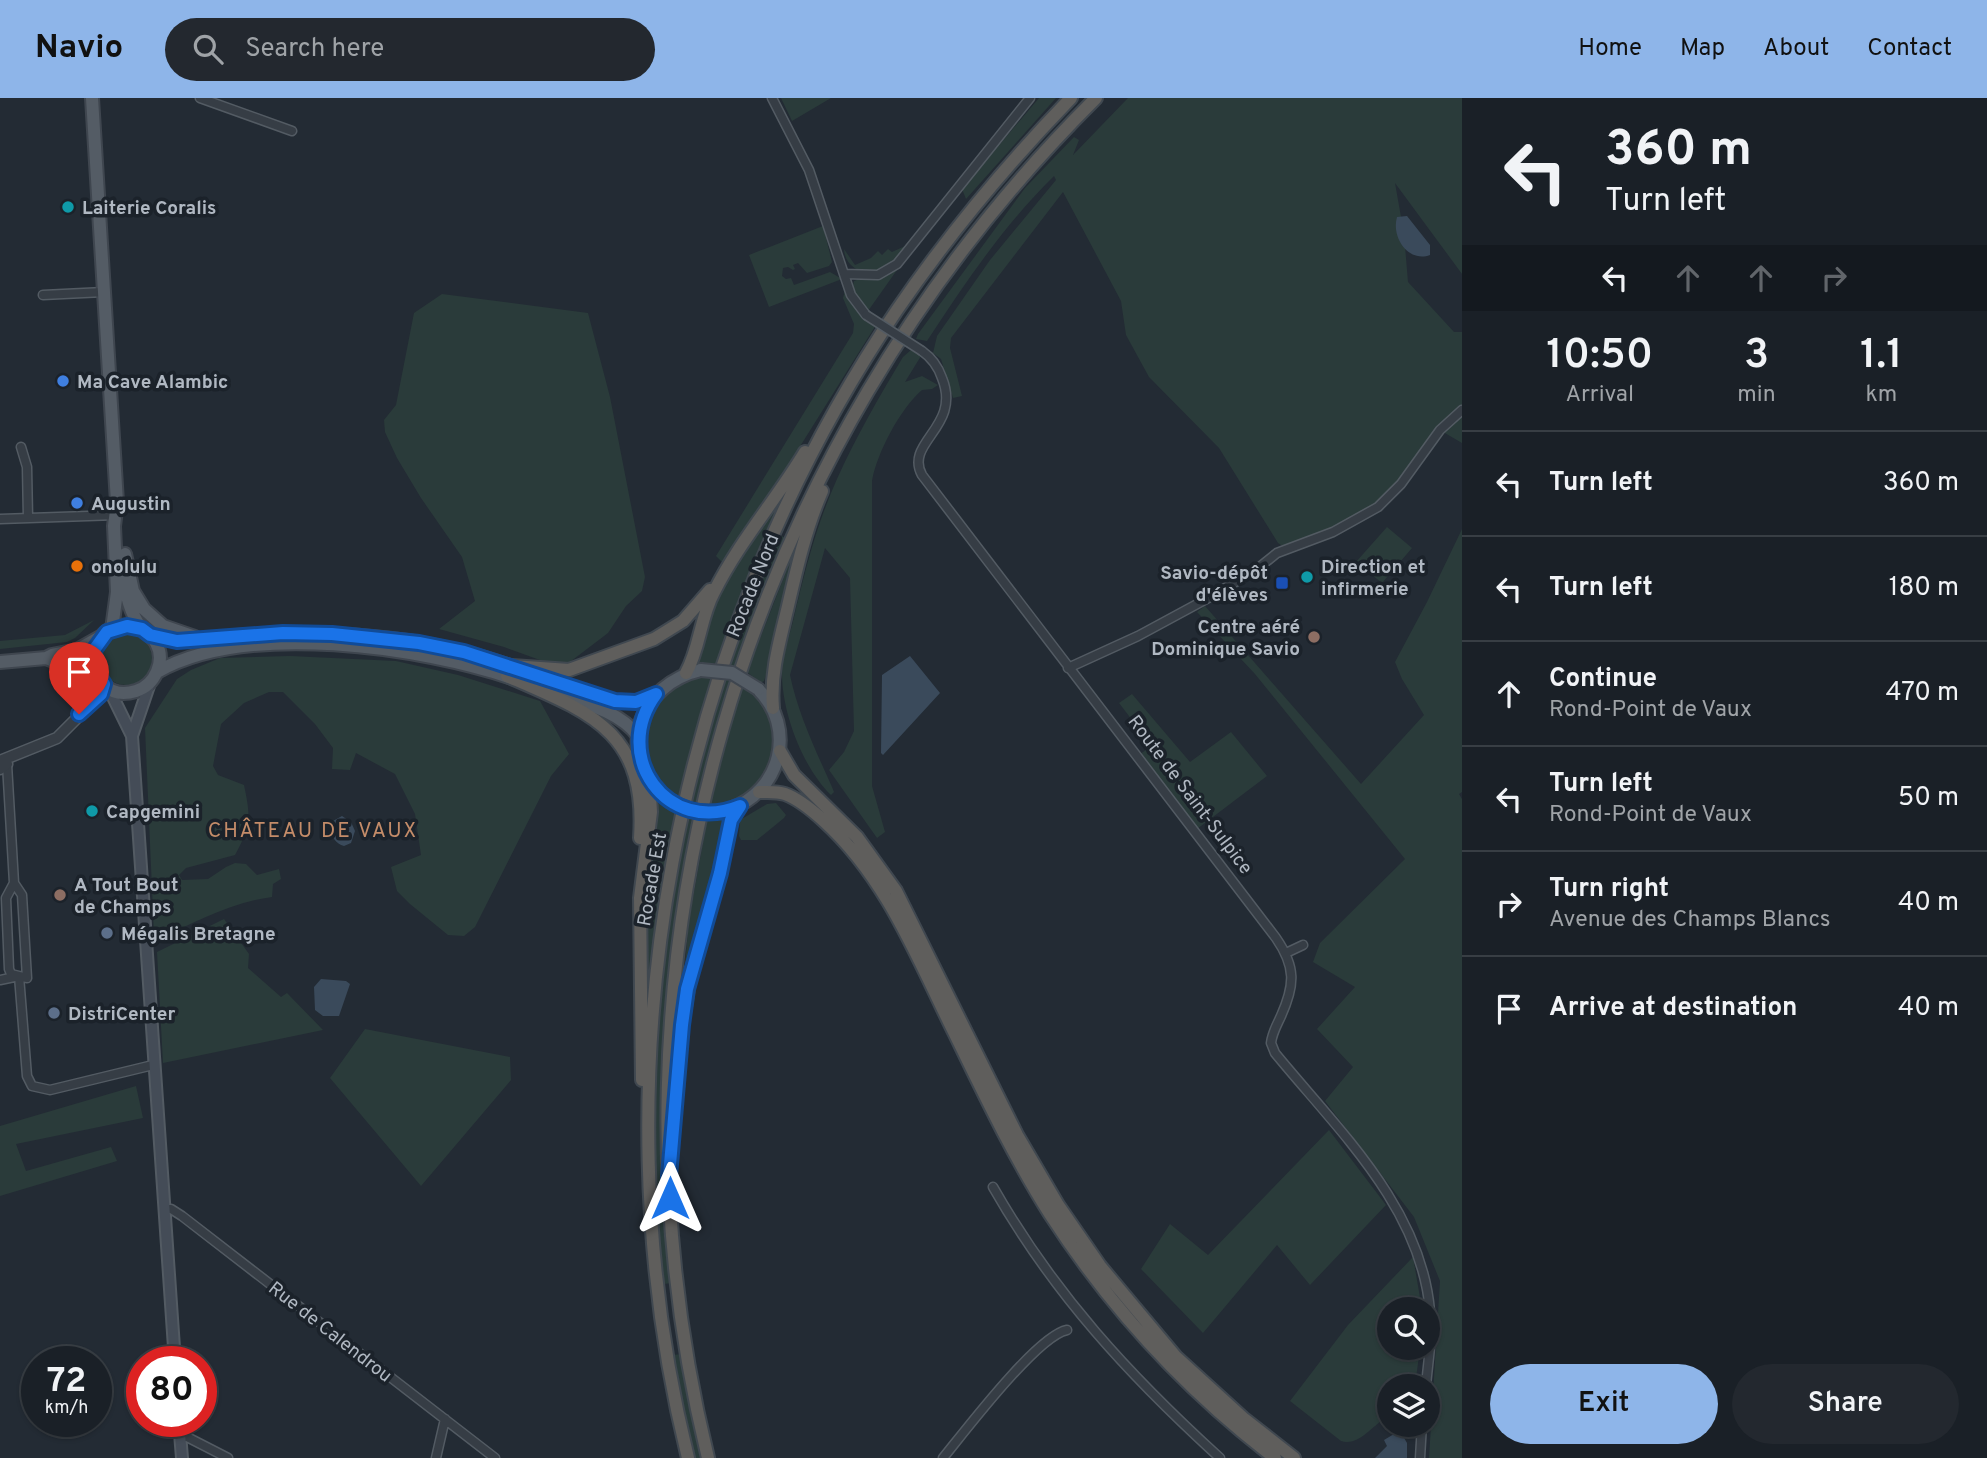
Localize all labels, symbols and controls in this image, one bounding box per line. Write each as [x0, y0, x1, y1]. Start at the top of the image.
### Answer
search box [165, 18, 655, 81]
text: Navio [35, 28, 123, 70]
icon: search [189, 30, 227, 68]
text: Search here [245, 33, 384, 66]
text: Home [1578, 34, 1642, 64]
text: Map [1680, 34, 1725, 64]
text: About [1763, 34, 1829, 64]
text: Contact [1867, 34, 1952, 64]
text: 360 m [1605, 121, 1752, 183]
icon: left [1490, 126, 1581, 217]
text: Turn left [1605, 182, 1726, 222]
place label: Laiterie Coralis [82, 197, 216, 221]
marker: Laiterie Coralis [60, 199, 76, 215]
icon: left [1596, 259, 1634, 297]
icon: ahead [1669, 259, 1707, 297]
icon: ahead [1742, 259, 1780, 297]
icon: right [1815, 259, 1853, 297]
text: 10:50 [1546, 330, 1653, 383]
text: 3 [1744, 330, 1769, 383]
text: 1.1 [1860, 330, 1903, 383]
place label: Ma Cave Alambic [77, 371, 228, 395]
marker: Ma Cave Alambic [55, 373, 71, 389]
text: Arrival [1565, 381, 1634, 410]
text: min [1737, 381, 1776, 410]
text: km [1865, 381, 1897, 410]
icon: left [1490, 465, 1528, 503]
text: Turn left [1549, 467, 1653, 500]
text: 360 m [1883, 467, 1959, 500]
place label: Augustin [91, 493, 171, 517]
marker: Augustin [69, 495, 85, 511]
street label: Rocade Nord [722, 530, 786, 641]
place label: onolulu [91, 556, 157, 580]
place label: Direction et infirmerie [1321, 556, 1425, 602]
marker: onolulu [69, 558, 85, 574]
place label: Savio-dépôt d'élèves [1160, 562, 1268, 608]
marker: Direction et infirmerie [1299, 569, 1315, 585]
icon: left [1490, 570, 1528, 608]
text: Turn left [1549, 572, 1653, 605]
text: 180 m [1889, 572, 1959, 605]
marker: Savio-dépôt d'élèves [1274, 575, 1290, 591]
place label: Centre aéré Dominique Savio [1151, 616, 1300, 662]
marker: Centre aéré Dominique Savio [1306, 629, 1322, 645]
pin [49, 642, 109, 714]
icon: arrive [60, 653, 98, 691]
text: Continue [1549, 663, 1657, 696]
icon: ahead [1490, 675, 1528, 713]
text: 470 m [1885, 677, 1959, 710]
text: Rond-Point de Vaux [1549, 696, 1752, 725]
street label: Route de Saint-Sulpice [1122, 711, 1257, 880]
text: Turn left [1549, 768, 1653, 801]
icon: left [1490, 780, 1528, 818]
text: 50 m [1898, 782, 1959, 815]
place label: Capgemini [106, 801, 200, 825]
text: Rond-Point de Vaux [1549, 801, 1752, 830]
marker: Capgemini [84, 803, 100, 819]
district label: CHÂTEAU DE VAUX [208, 817, 418, 845]
street label: Rocade Est [633, 831, 673, 928]
text: Turn right [1549, 873, 1669, 906]
place label: A Tout Bout de Champs [74, 874, 178, 920]
icon: right [1490, 885, 1528, 923]
marker: A Tout Bout de Champs [52, 887, 68, 903]
text: 40 m [1898, 887, 1959, 920]
text: Avenue des Champs Blancs [1549, 906, 1831, 935]
place label: Mégalis Bretagne [121, 923, 276, 947]
marker: Mégalis Bretagne [99, 925, 115, 941]
icon: arrive [1490, 990, 1528, 1028]
text: Arrive at destination [1549, 992, 1797, 1025]
text: 40 m [1898, 992, 1959, 1025]
place label: DistriCenter [68, 1003, 176, 1027]
marker: DistriCenter [46, 1005, 62, 1021]
position arrow [633, 1161, 707, 1235]
street label: Rue de Calendrou [263, 1277, 396, 1388]
map controls [1377, 1297, 1440, 1437]
button: search [1377, 1297, 1440, 1360]
speed limit sign: 80 [126, 1346, 217, 1437]
text: 72 [47, 1360, 86, 1404]
button: Exit [1490, 1364, 1718, 1444]
button: Share [1732, 1364, 1959, 1444]
button: layers [1377, 1374, 1440, 1437]
text: km/h [45, 1397, 88, 1420]

